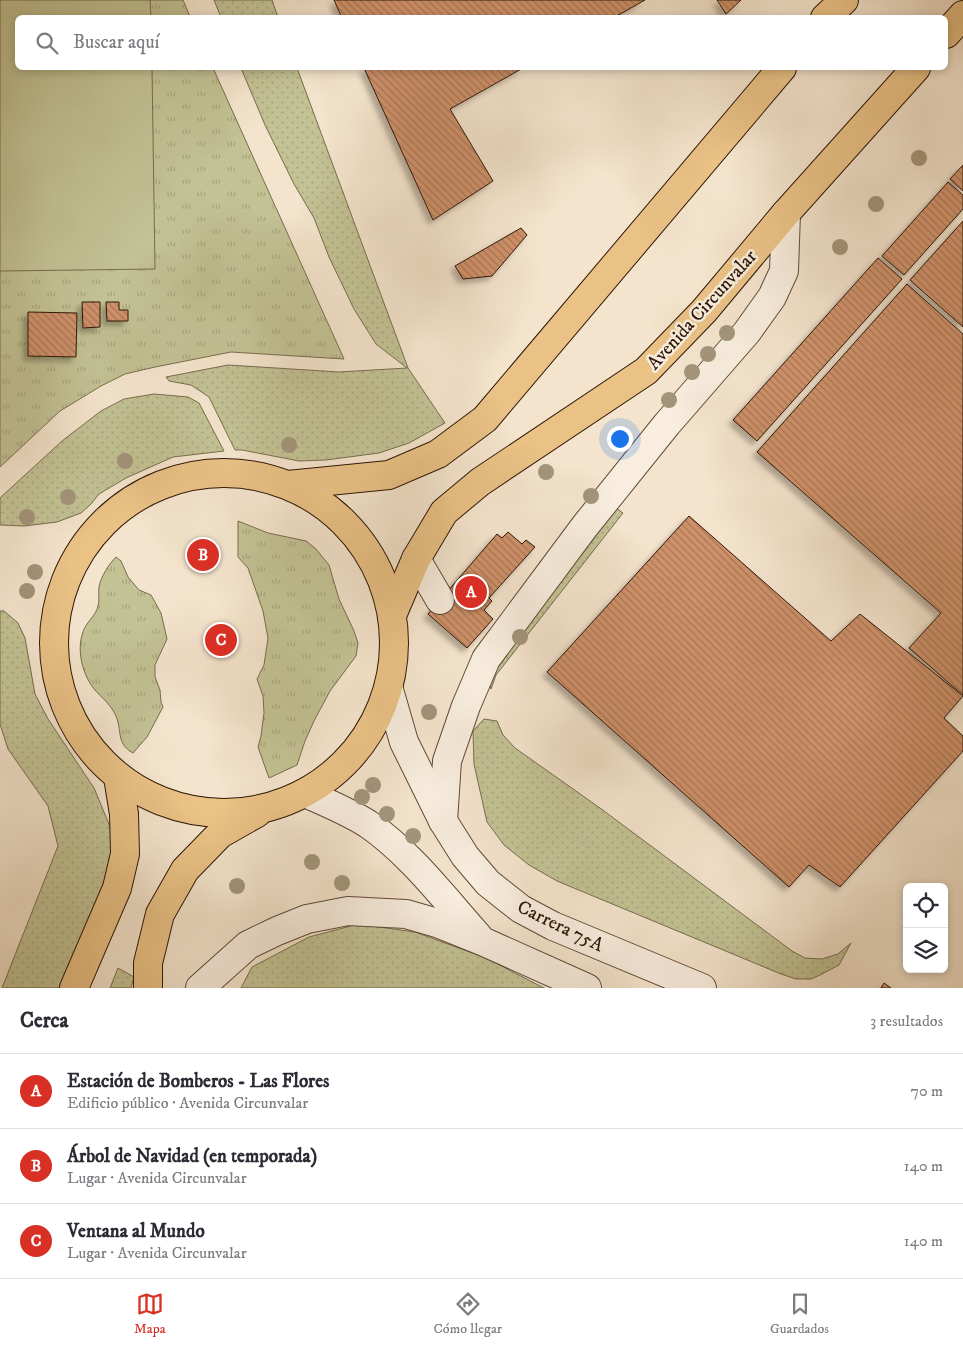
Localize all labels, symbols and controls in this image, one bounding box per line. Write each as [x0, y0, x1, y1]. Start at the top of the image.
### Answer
search box [15, 15, 948, 70]
icon: search [33, 29, 61, 57]
text: Buscar aquí [73, 31, 159, 54]
street label: Avenida Circunvalar [642, 245, 762, 375]
your location [607, 426, 633, 452]
pin: B [187, 536, 219, 574]
pin: A [455, 573, 487, 611]
pin: C [205, 621, 237, 659]
map controls [903, 883, 948, 973]
button: locate [903, 883, 948, 928]
street label: Carrera 75A [513, 896, 608, 958]
button: layers [903, 928, 948, 973]
text: Cerca [20, 1008, 68, 1034]
text: 3 resultados [870, 1011, 943, 1031]
text: Estación de Bomberos - Las Flores [67, 1070, 329, 1093]
text: A [31, 1081, 41, 1101]
text: 70 m [911, 1081, 943, 1101]
text: Edificio público · Avenida Circunvalar [67, 1093, 308, 1113]
text: Árbol de Navidad (en temporada) [67, 1145, 317, 1168]
text: B [31, 1156, 41, 1176]
text: 140 m [904, 1156, 943, 1176]
text: Lugar · Avenida Circunvalar [67, 1168, 247, 1188]
text: Ventana al Mundo [67, 1220, 205, 1243]
text: C [31, 1231, 41, 1251]
text: 140 m [904, 1231, 943, 1251]
text: Lugar · Avenida Circunvalar [67, 1243, 247, 1263]
tab: Mapa [134, 1290, 166, 1338]
tab: Cómo llegar [434, 1290, 502, 1338]
tab: Guardados [770, 1290, 829, 1338]

